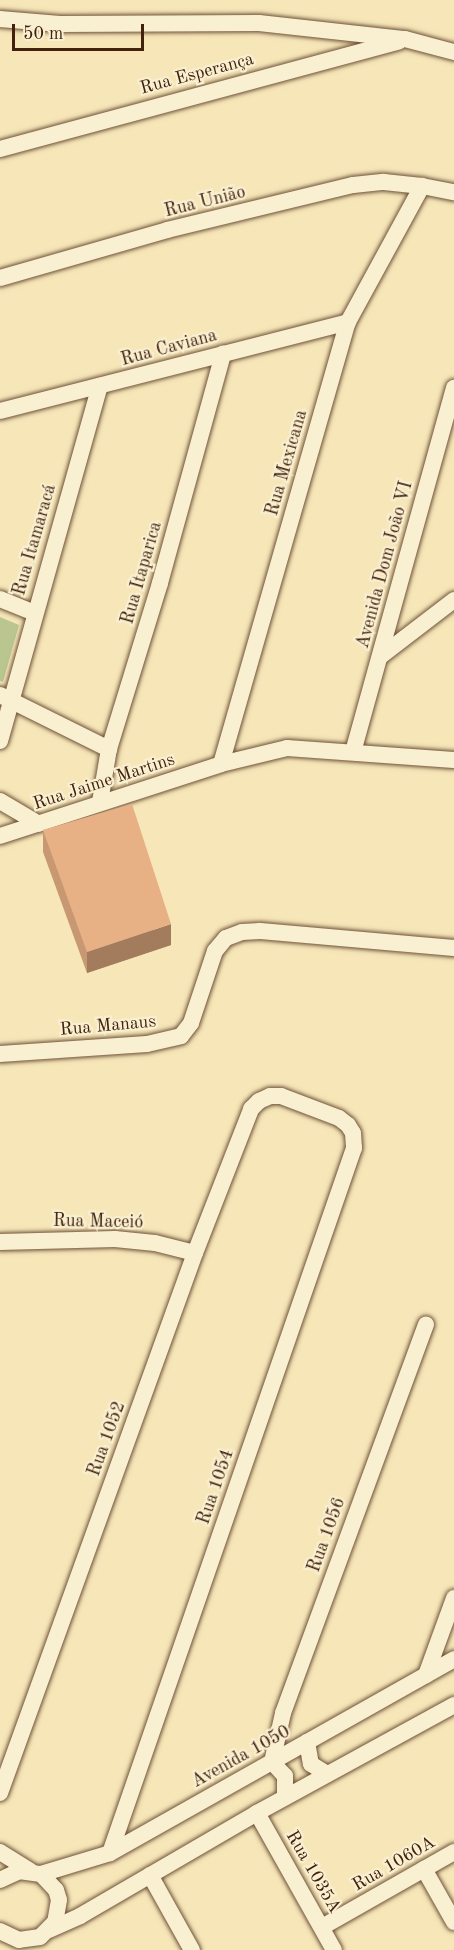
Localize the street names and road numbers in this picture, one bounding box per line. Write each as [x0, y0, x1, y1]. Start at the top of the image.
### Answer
street label: Rua Esperança [138, 48, 256, 100]
street label: Rua União [162, 181, 248, 223]
street label: Rua Caviana [119, 325, 219, 371]
street label: Rua Mexicana [262, 407, 312, 519]
street label: Avenida Dom João VI [352, 479, 418, 651]
street label: Rua Itamaracá [9, 482, 61, 598]
street label: Rua Itaparica [117, 519, 167, 627]
street label: Rua Jaime Martins [30, 749, 178, 815]
street label: Rua Manaus [59, 1011, 157, 1041]
street label: Rua Maceió [53, 1210, 143, 1234]
street label: Rua 1052 [83, 1399, 131, 1479]
street label: Rua 1054 [193, 1447, 239, 1527]
street label: Rua 1056 [303, 1495, 351, 1575]
street label: Avenida 1050 [188, 1721, 294, 1793]
street label: Rua 1035A [281, 1827, 345, 1917]
street label: Rua 1060A [349, 1832, 439, 1896]

